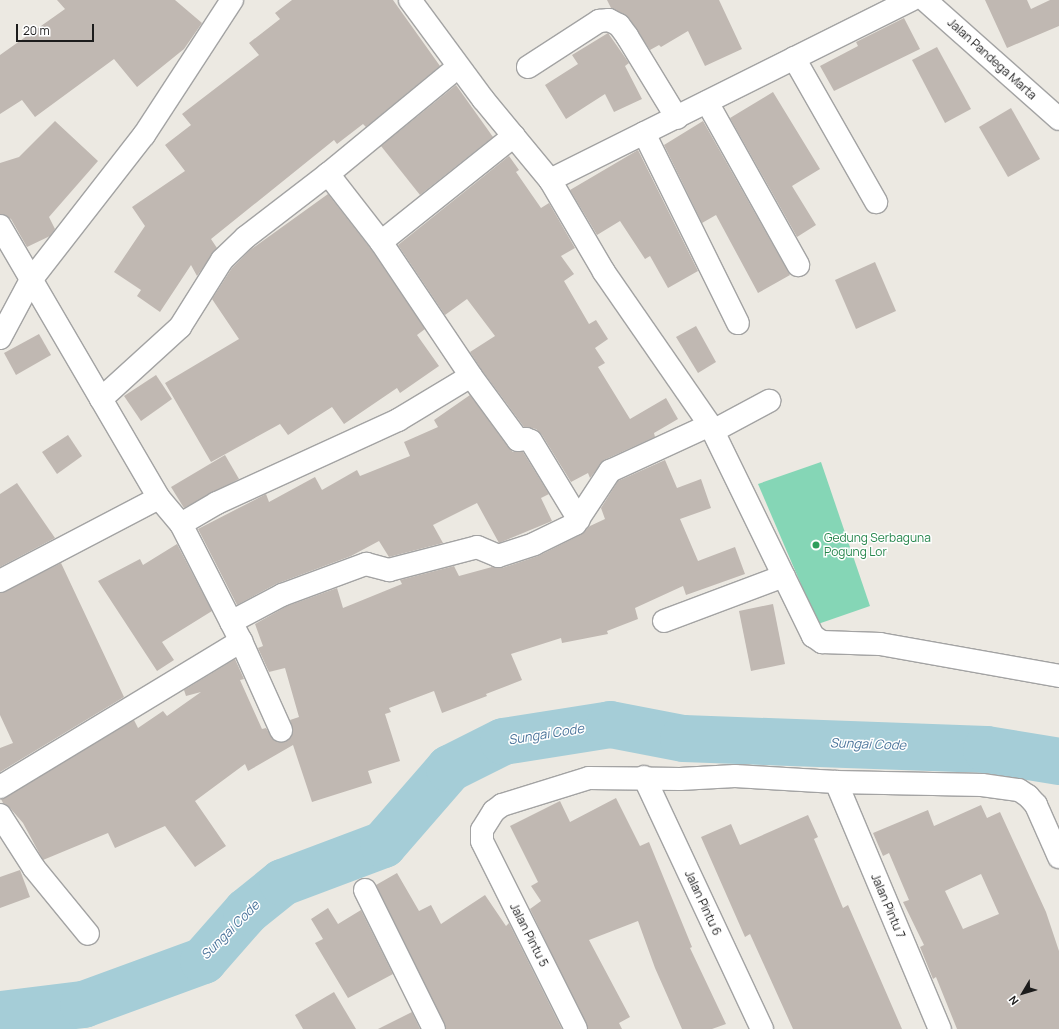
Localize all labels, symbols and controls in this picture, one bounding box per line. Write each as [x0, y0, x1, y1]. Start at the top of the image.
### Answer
street label: Jalan Pandega Marta [945, 15, 1039, 103]
scale bar [18, 16, 96, 42]
text: 20 m [23, 22, 50, 39]
place label: Gedung Serbaguna Pogung Lor [824, 531, 931, 559]
marker: Gedung Serbaguna Pogung Lor [811, 540, 821, 550]
water label: Sungai Code [507, 720, 585, 748]
water label: Sungai Code [830, 735, 906, 753]
street label: Jalan Pintu 6 [682, 868, 724, 938]
street label: Jalan Pintu 7 [868, 872, 908, 940]
water label: Sungai Code [198, 898, 262, 962]
street label: Jalan Pintu 5 [507, 901, 551, 969]
north arrow [1003, 973, 1043, 1013]
text: N [1005, 993, 1021, 1008]

